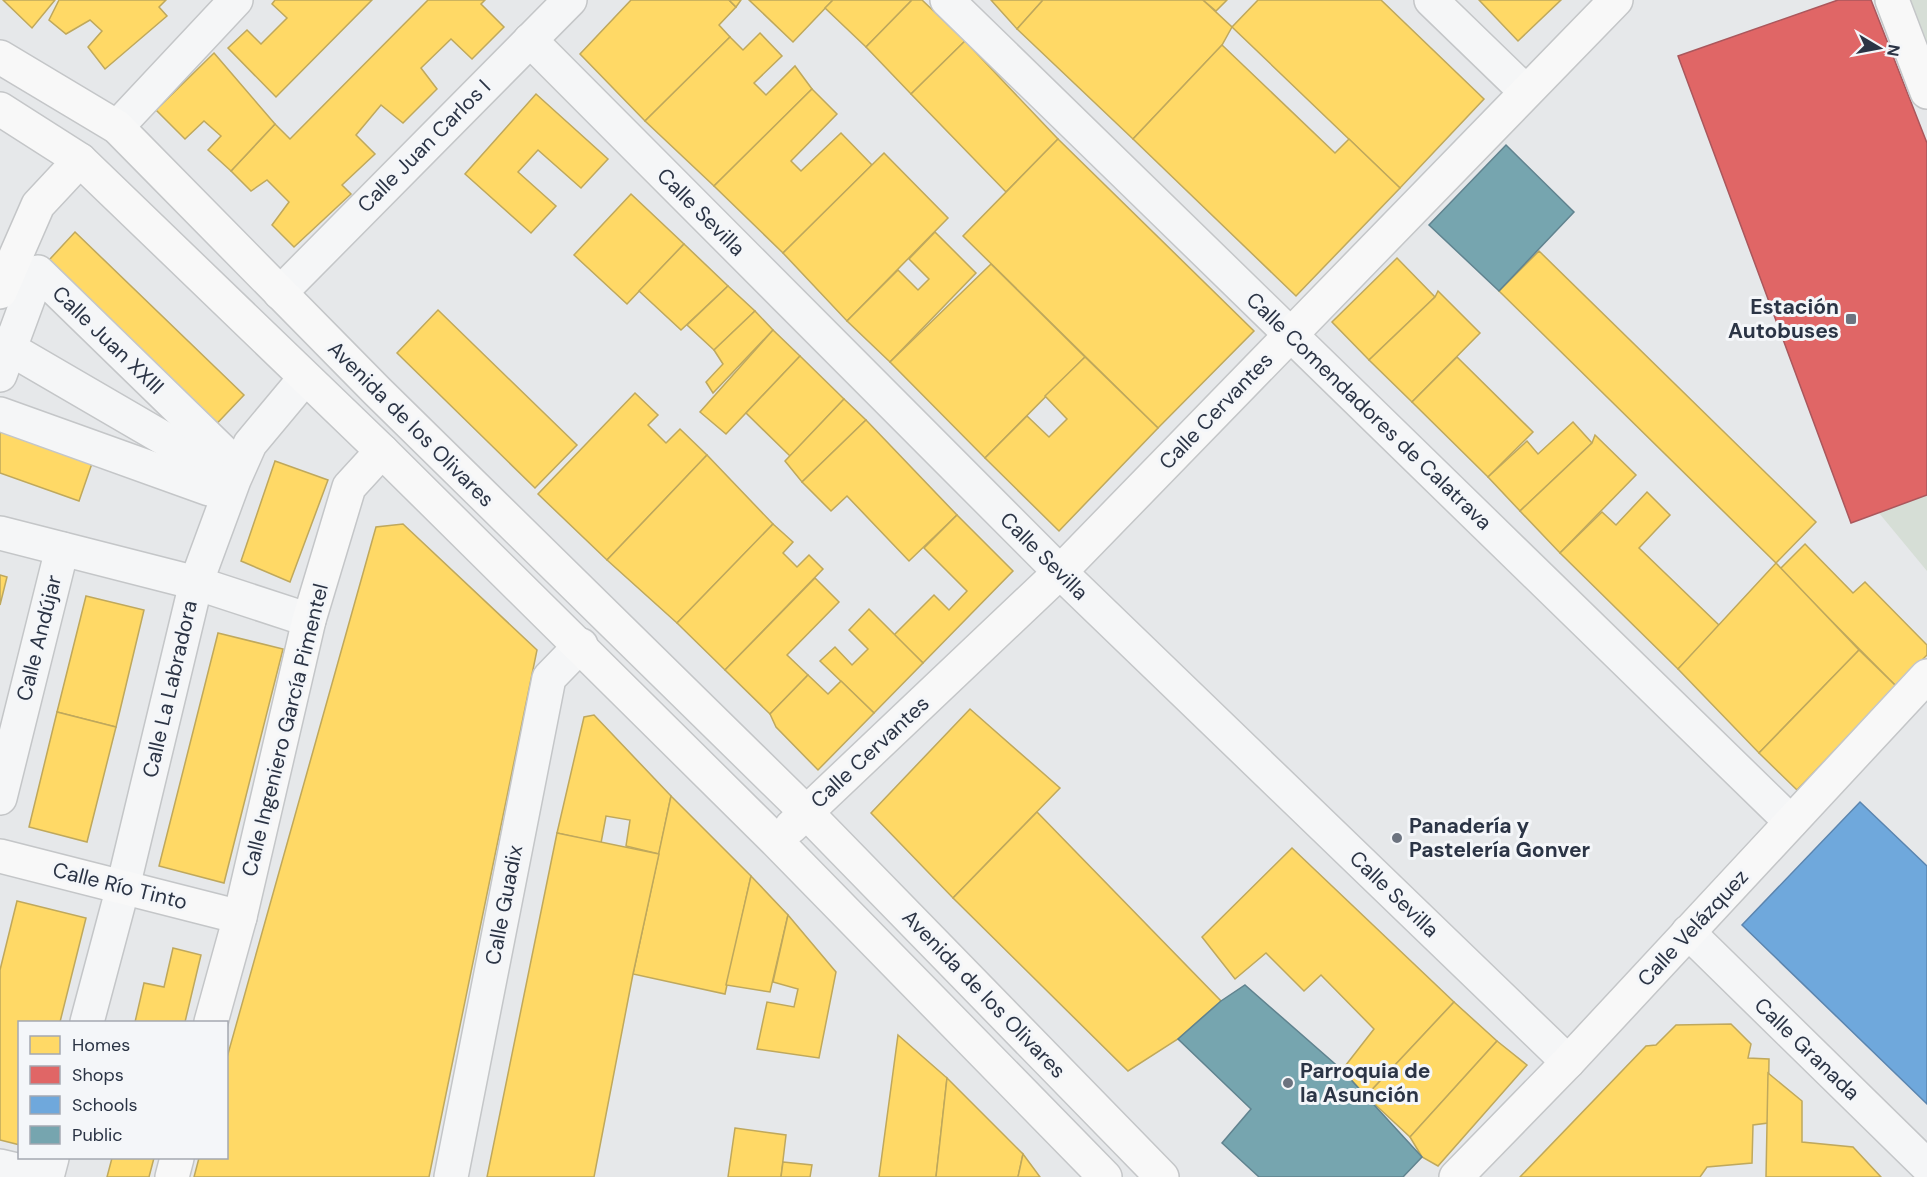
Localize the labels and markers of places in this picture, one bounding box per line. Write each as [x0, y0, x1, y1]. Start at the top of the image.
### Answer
place label: Estación Autobuses [1728, 293, 1839, 345]
marker: Estación Autobuses [1844, 312, 1858, 326]
place label: Panadería y Pastelería Gonver [1409, 812, 1591, 864]
marker: Panadería y Pastelería Gonver [1390, 831, 1404, 845]
place label: Parroquia de la Asunción [1300, 1057, 1430, 1109]
marker: Parroquia de la Asunción [1281, 1076, 1295, 1090]

